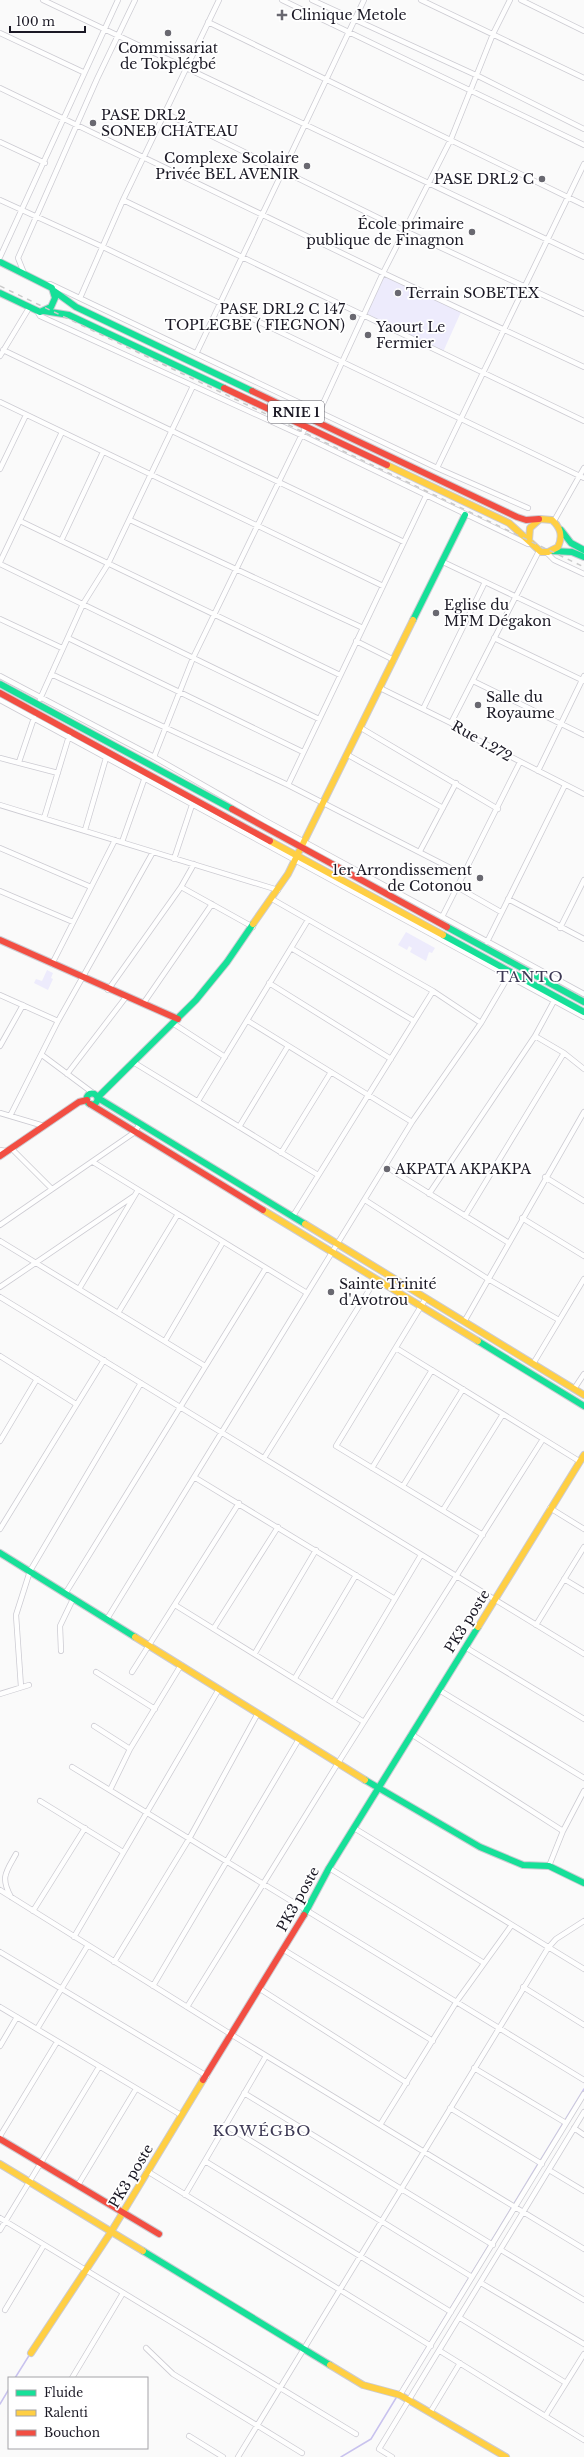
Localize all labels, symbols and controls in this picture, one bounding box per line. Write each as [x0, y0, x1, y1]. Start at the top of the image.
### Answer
place label: Clinique Metole [291, 6, 407, 24]
scale bar [10, 8, 85, 34]
marker: Clinique Metole [276, 9, 288, 21]
text: 100 m [16, 14, 55, 29]
marker: Commissariat de Tokplégbé [163, 28, 173, 38]
place label: Commissariat de Tokplégbé [118, 39, 219, 73]
place label: PASE DRL2 SONEB CHÂTEAU [101, 106, 238, 140]
marker: PASE DRL2 SONEB CHÂTEAU [88, 118, 98, 128]
place label: Complexe Scolaire Privée BEL AVENIR [155, 149, 300, 183]
marker: Complexe Scolaire Privée BEL AVENIR [302, 161, 312, 171]
place label: PASE DRL2 C [434, 170, 534, 188]
marker: PASE DRL2 C [537, 174, 547, 184]
place label: École primaire publique de Finagnon [306, 215, 464, 249]
marker: École primaire publique de Finagnon [467, 227, 477, 237]
place label: Terrain SOBETEX [406, 284, 540, 302]
marker: Terrain SOBETEX [393, 288, 403, 298]
place label: PASE DRL2 C 147 TOPLEGBE ( FIEGNON) [165, 300, 346, 334]
marker: PASE DRL2 C 147 TOPLEGBE ( FIEGNON) [348, 312, 358, 322]
place label: Yaourt Le Fermier [375, 318, 445, 352]
marker: Yaourt Le Fermier [363, 330, 373, 340]
road number: RNIE 1 [268, 401, 324, 423]
place label: Eglise du MFM Dégakon [444, 596, 552, 630]
marker: Eglise du MFM Dégakon [431, 608, 441, 618]
place label: Salle du Royaume [486, 688, 555, 722]
marker: Salle du Royaume [473, 700, 483, 710]
street label: Rue 1.272 [449, 717, 515, 765]
place label: 1er Arrondissement de Cotonou [332, 861, 473, 895]
marker: 1er Arrondissement de Cotonou [475, 873, 485, 883]
district label: TANTO [496, 967, 564, 986]
place label: AKPATA AKPAKPA [394, 1160, 531, 1178]
marker: AKPATA AKPAKPA [382, 1164, 392, 1174]
place label: Sainte Trinité d'Avotrou [339, 1275, 437, 1309]
marker: Sainte Trinité d'Avotrou [326, 1287, 336, 1297]
street label: PK3 poste [440, 1586, 494, 1656]
street label: PK3 poste [273, 1863, 323, 1935]
district label: KOWÉGBO [212, 2121, 312, 2140]
street label: PK3 poste [105, 2141, 157, 2211]
legend [8, 2377, 148, 2449]
text: Fluide [44, 2385, 83, 2400]
text: Ralenti [44, 2405, 88, 2420]
text: Bouchon [44, 2425, 100, 2440]

